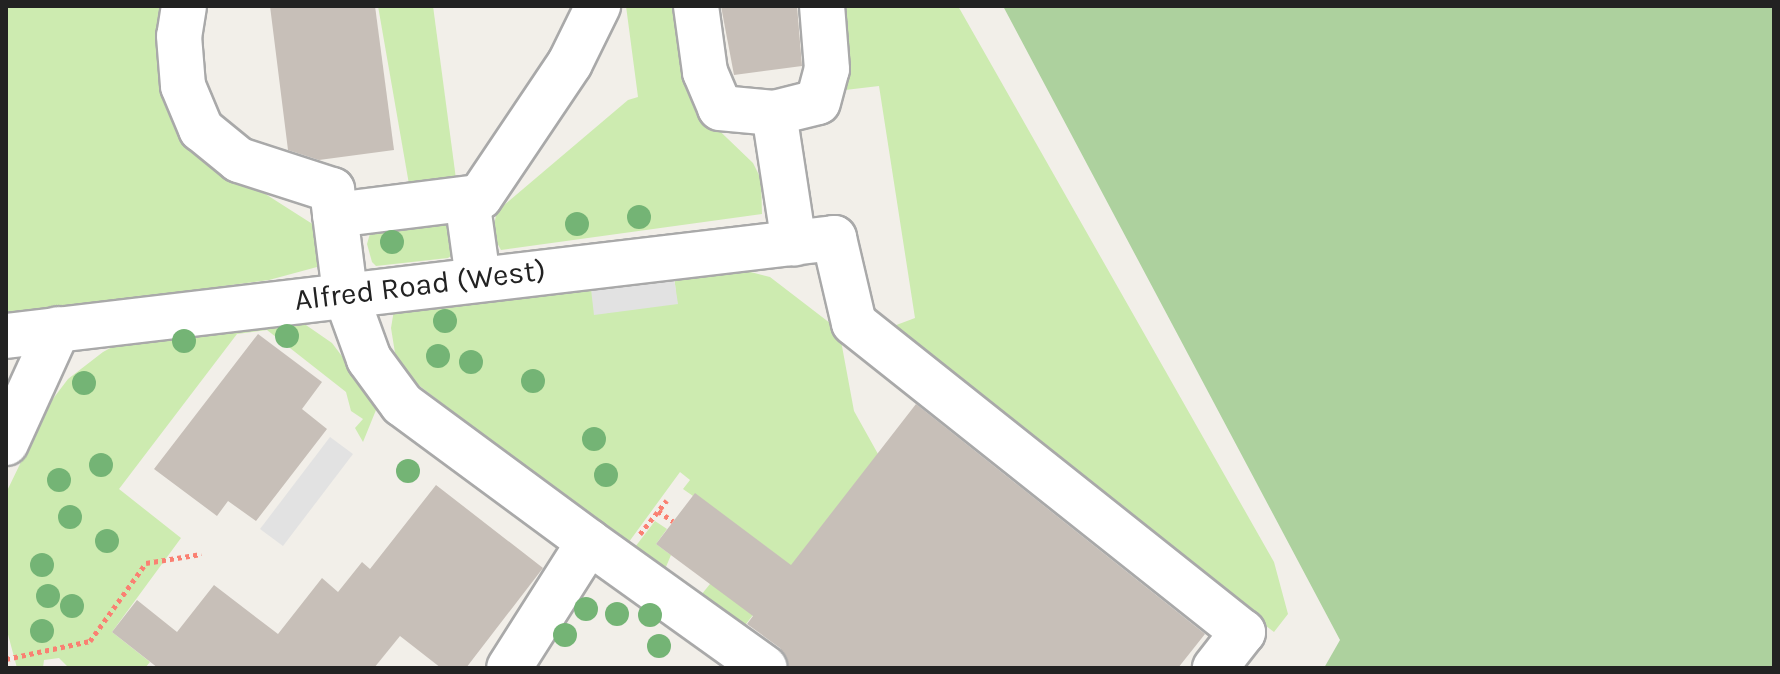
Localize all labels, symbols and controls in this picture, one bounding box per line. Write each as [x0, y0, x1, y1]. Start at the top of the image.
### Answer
street label: Alfred Road (West) [292, 252, 548, 318]

